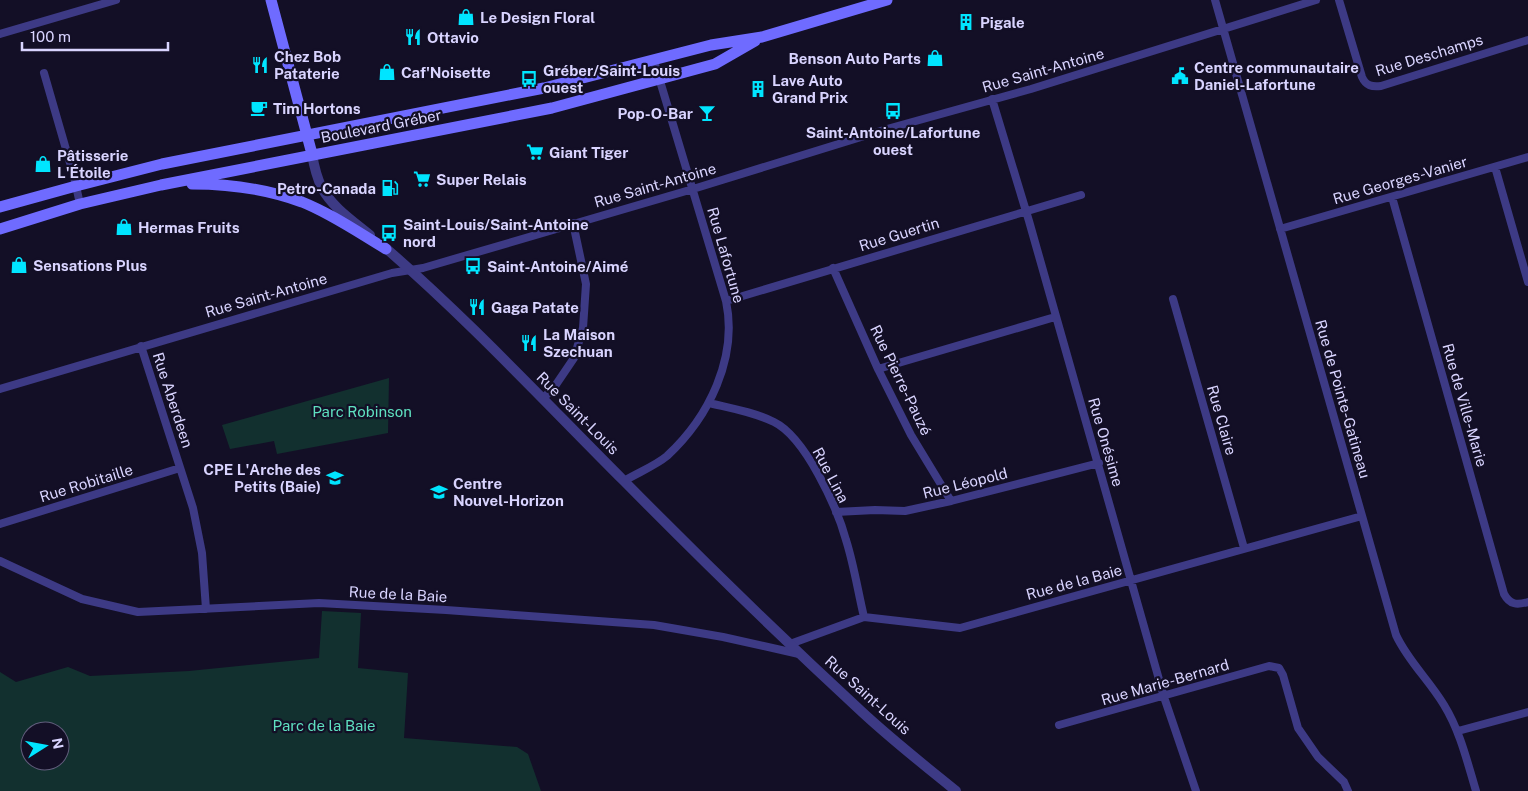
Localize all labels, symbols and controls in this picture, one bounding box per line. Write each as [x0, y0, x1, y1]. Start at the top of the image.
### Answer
shop icon: Le Design Floral [456, 7, 476, 27]
place label: Le Design Floral [480, 9, 595, 26]
building icon: Pigale [956, 12, 976, 32]
place label: Pigale [980, 14, 1025, 31]
scale bar [22, 20, 169, 52]
restaurant icon: Ottavio [403, 27, 423, 47]
text: 100 m [30, 28, 71, 45]
place label: Ottavio [427, 29, 479, 46]
street label: Rue Deschamps [1373, 31, 1485, 79]
street label: Rue Saint-Antoine [980, 44, 1106, 96]
place label: Chez Bob Pataterie [274, 48, 341, 82]
shop icon: Benson Auto Parts [925, 48, 945, 68]
place label: Benson Auto Parts [788, 50, 921, 67]
restaurant icon: Chez Bob Pataterie [250, 55, 270, 75]
place label: Centre communautaire Daniel-Lafortune [1194, 59, 1359, 93]
shop icon: Caf'Noisette [377, 62, 397, 82]
place label: Gréber/Saint-Louis ouest [543, 62, 680, 96]
place label: Caf'Noisette [401, 64, 491, 81]
public building icon: Centre communautaire Daniel-Lafortune [1170, 66, 1190, 86]
bus stop icon: Gréber/Saint-Louis ouest [519, 69, 539, 89]
place label: Lave Auto Grand Prix [772, 72, 848, 106]
building icon: Lave Auto Grand Prix [748, 79, 768, 99]
cafe icon: Tim Hortons [249, 98, 269, 118]
place label: Tim Hortons [273, 100, 361, 117]
bus stop icon: Saint-Antoine/Lafortune ouest [883, 101, 903, 121]
bar icon: Pop-O-Bar [697, 103, 717, 123]
place label: Pop-O-Bar [617, 105, 693, 122]
street label: Boulevard Gréber [319, 106, 443, 146]
place label: Saint-Antoine/Lafortune ouest [806, 124, 980, 158]
supermarket icon: Giant Tiger [525, 142, 545, 162]
place label: Giant Tiger [549, 144, 628, 161]
place label: Pâtisserie L'Étoile [57, 147, 128, 181]
street label: Rue Georges-Vanier [1331, 153, 1469, 207]
shop icon: Pâtisserie L'Étoile [33, 154, 53, 174]
street label: Rue Saint-Antoine [592, 159, 718, 211]
supermarket icon: Super Relais [412, 169, 432, 189]
place label: Super Relais [436, 171, 527, 188]
fuel station icon: Petro-Canada [380, 178, 400, 198]
place label: Petro-Canada [277, 180, 376, 197]
street label: Rue Lafortune [704, 205, 748, 305]
street label: Rue Guertin [857, 214, 941, 254]
place label: Saint-Louis/Saint-Antoine nord [403, 216, 589, 250]
shop icon: Hermas Fruits [114, 217, 134, 237]
place label: Hermas Fruits [138, 219, 240, 236]
bus stop icon: Saint-Louis/Saint-Antoine nord [379, 223, 399, 243]
shop icon: Sensations Plus [9, 255, 29, 275]
bus stop icon: Saint-Antoine/Aimé [463, 256, 483, 276]
place label: Sensations Plus [33, 257, 147, 274]
place label: Saint-Antoine/Aimé [487, 258, 628, 275]
street label: Rue Saint-Antoine [203, 269, 329, 321]
restaurant icon: Gaga Patate [467, 297, 487, 317]
place label: Gaga Patate [491, 299, 579, 316]
street label: Rue de Pointe-Gatineau [1312, 318, 1374, 480]
street label: Rue Pierre-Pauzé [867, 322, 935, 438]
place label: La Maison Szechuan [543, 326, 615, 360]
restaurant icon: La Maison Szechuan [519, 333, 539, 353]
street label: Rue de Ville-Marie [1439, 341, 1491, 469]
street label: Rue Aberdeen [150, 350, 196, 450]
street label: Rue Saint-Louis [533, 368, 623, 458]
street label: Rue Claire [1204, 383, 1240, 457]
street label: Rue Onésime [1085, 396, 1127, 488]
park label: Parc Robinson [312, 403, 412, 420]
street label: Rue Lina [809, 444, 853, 506]
street label: Rue Robitaille [37, 461, 135, 505]
place label: CPE L'Arche des Petits (Baie) [203, 461, 321, 495]
street label: Rue Léopold [921, 464, 1009, 502]
school or university icon: CPE L'Arche des Petits (Baie) [325, 468, 345, 488]
place label: Centre Nouvel-Horizon [453, 475, 564, 509]
school or university icon: Centre Nouvel-Horizon [429, 482, 449, 502]
street label: Rue de la Baie [1024, 561, 1124, 603]
street label: Rue de la Baie [348, 583, 448, 605]
street label: Rue Saint-Louis [822, 652, 914, 738]
street label: Rue Marie-Bernard [1099, 656, 1231, 708]
park label: Parc de la Baie [273, 717, 375, 734]
north arrow [20, 721, 70, 771]
text: N [49, 737, 67, 750]

